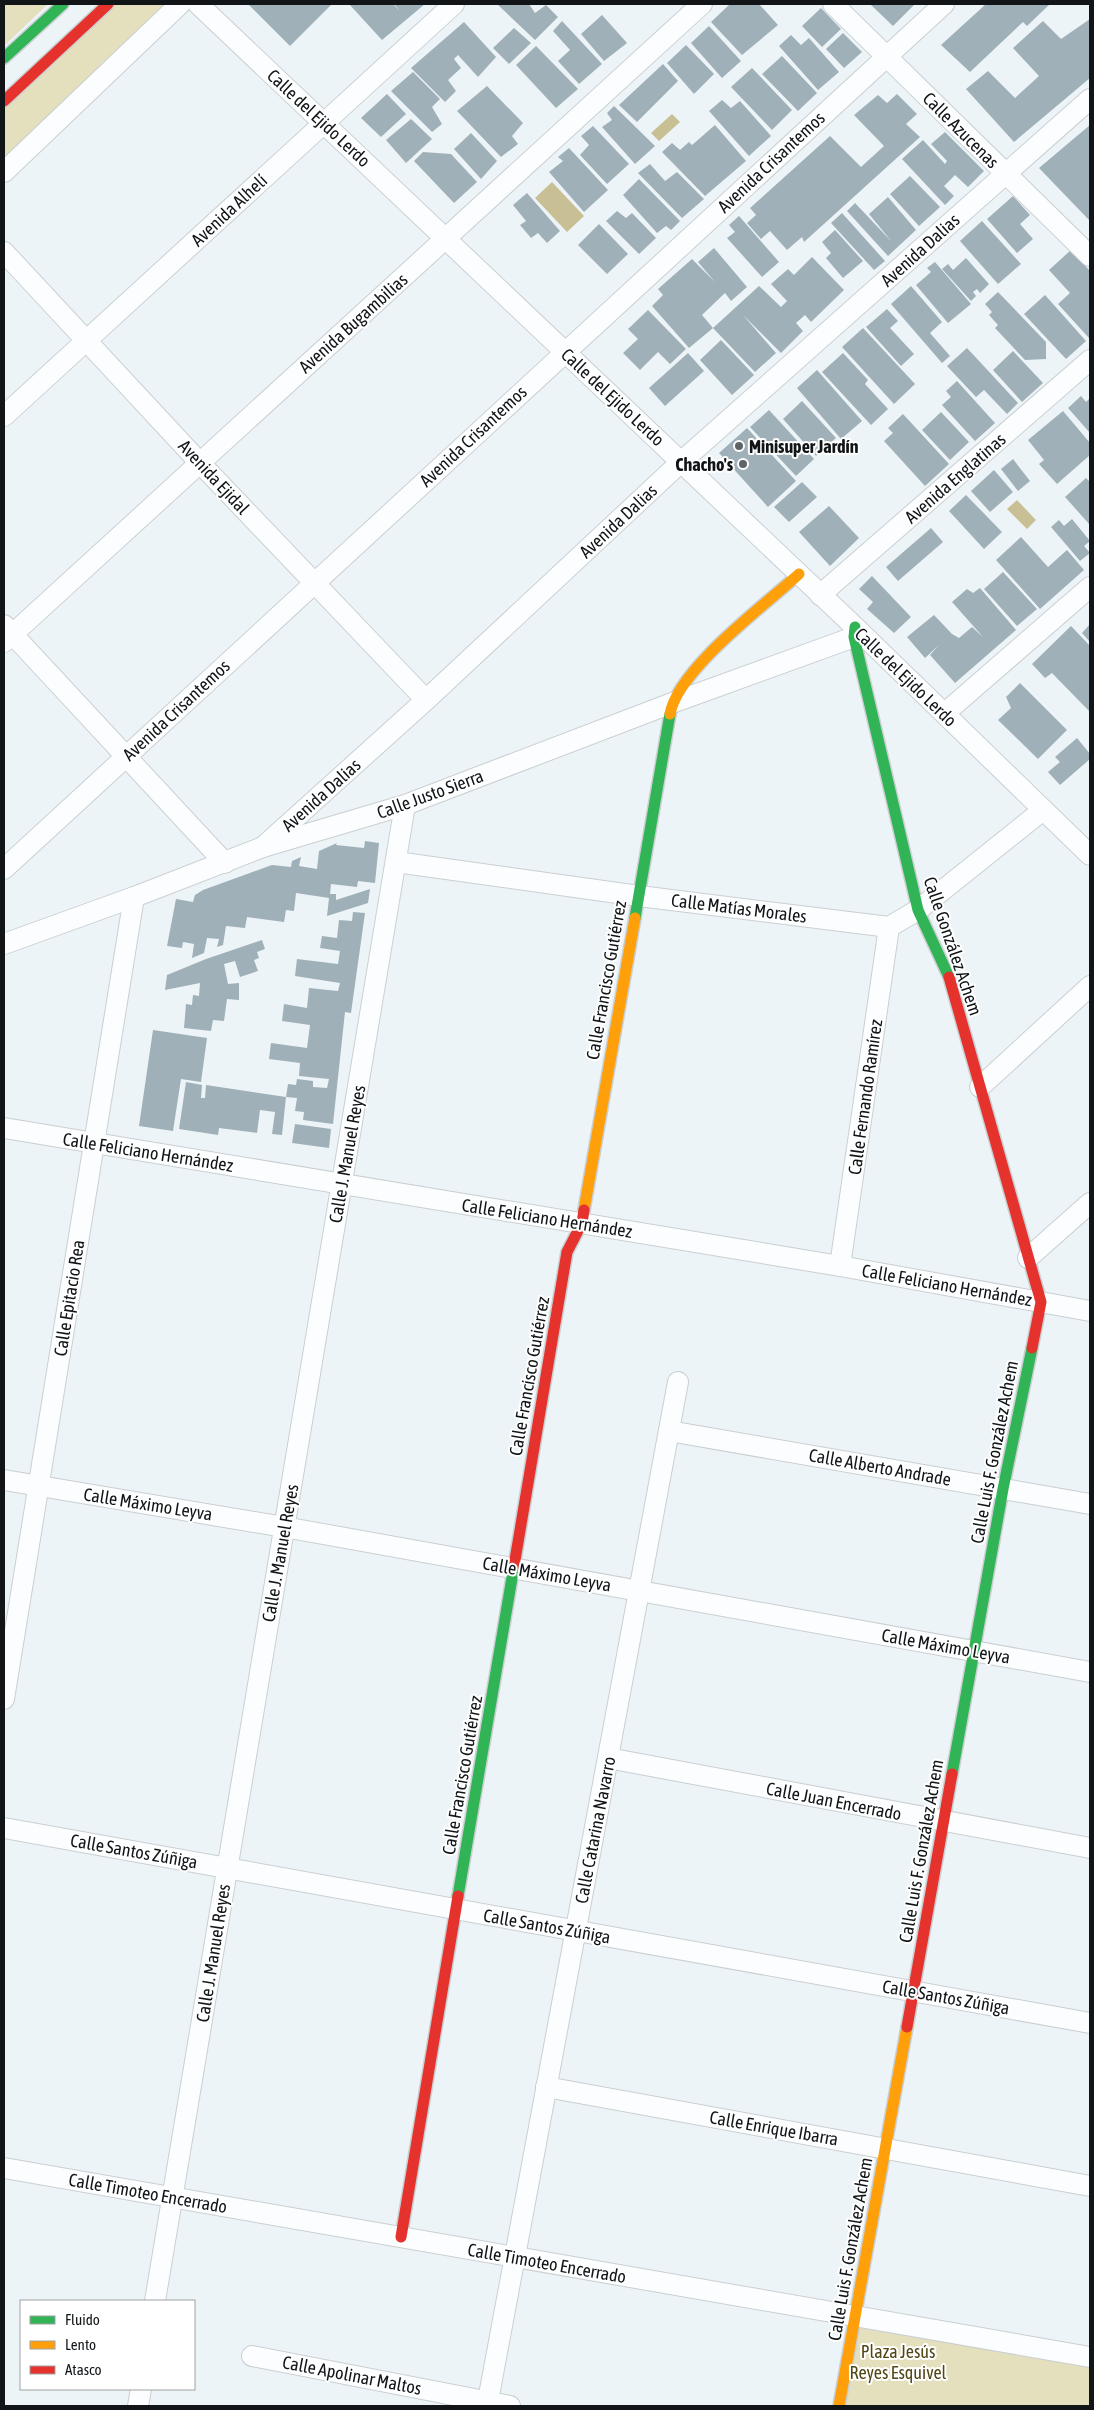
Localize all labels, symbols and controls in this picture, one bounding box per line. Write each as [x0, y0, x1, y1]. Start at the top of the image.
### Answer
street label: Calle del Ejido Lerdo [263, 65, 375, 171]
street label: Calle Azucenas [919, 88, 1003, 172]
street label: Avenida Crisantemos [713, 107, 829, 217]
street label: Avenida Alhelí [187, 170, 271, 250]
street label: Avenida Dalias [876, 209, 964, 291]
street label: Avenida Bugambilias [294, 269, 412, 377]
street label: Calle del Ejido Lerdo [557, 344, 669, 450]
street label: Avenida Crisantemos [415, 381, 531, 491]
street label: Avenida Englatinas [900, 429, 1010, 527]
street label: Avenida Ejidal [174, 435, 254, 519]
place label: Minisuper Jardín [749, 436, 859, 457]
marker: Minisuper Jardín [733, 440, 745, 452]
place label: Chacho's [675, 454, 734, 475]
marker: Chacho's [737, 458, 749, 470]
street label: Avenida Dalias [575, 480, 661, 562]
street label: Calle del Ejido Lerdo [851, 623, 961, 731]
street label: Avenida Crisantemos [118, 655, 234, 765]
street label: Avenida Dalias [277, 754, 365, 836]
street label: Calle Justo Sierra [374, 765, 486, 823]
street label: Calle González Achem [919, 874, 987, 1018]
street label: Calle Matías Morales [670, 889, 808, 927]
street label: Calle Francisco Gutiérrez [582, 898, 630, 1061]
street label: Calle Fernando Ramírez [844, 1018, 886, 1176]
street label: Calle J. Manuel Reyes [325, 1083, 369, 1225]
street label: Calle Feliciano Hernández [61, 1128, 235, 1176]
street label: Calle Feliciano Hernández [460, 1194, 634, 1242]
street label: Calle Epitacio Rea [49, 1238, 89, 1358]
street label: Calle Feliciano Hernández [860, 1260, 1034, 1310]
street label: Calle Francisco Gutiérrez [505, 1294, 553, 1457]
street label: Calle Luis F. González Achem [966, 1359, 1022, 1545]
street label: Calle Alberto Andrade [807, 1444, 953, 1490]
street label: Calle J. Manuel Reyes [258, 1482, 302, 1624]
street label: Calle Máximo Leyva [82, 1483, 214, 1525]
street label: Calle Máximo Leyva [481, 1552, 613, 1596]
street label: Calle Máximo Leyva [880, 1624, 1012, 1668]
street label: Calle Francisco Gutiérrez [438, 1693, 486, 1856]
street label: Calle Catarina Navarro [570, 1755, 620, 1905]
street label: Calle Luis F. González Achem [895, 1758, 947, 1944]
street label: Calle Juan Encerrado [765, 1778, 903, 1824]
street label: Calle Santos Zúñiga [69, 1829, 199, 1873]
street label: Calle J. Manuel Reyes [192, 1882, 234, 2024]
street label: Calle Santos Zúñiga [482, 1904, 612, 1948]
street label: Calle Santos Zúñiga [881, 1975, 1011, 2019]
street label: Calle Enrique Ibarra [708, 2106, 840, 2150]
street label: Calle Luis F. González Achem [824, 2156, 876, 2342]
street label: Calle Timoteo Encerrado [67, 2169, 229, 2217]
street label: Calle Timoteo Encerrado [466, 2239, 628, 2287]
legend [20, 2300, 195, 2390]
text: Fluido [65, 2311, 100, 2328]
text: Lento [65, 2336, 96, 2353]
park label: Plaza Jesús Reyes Esquivel [850, 2341, 947, 2383]
street label: Calle Apolinar Maltos [281, 2351, 423, 2399]
text: Atasco [65, 2361, 102, 2378]

